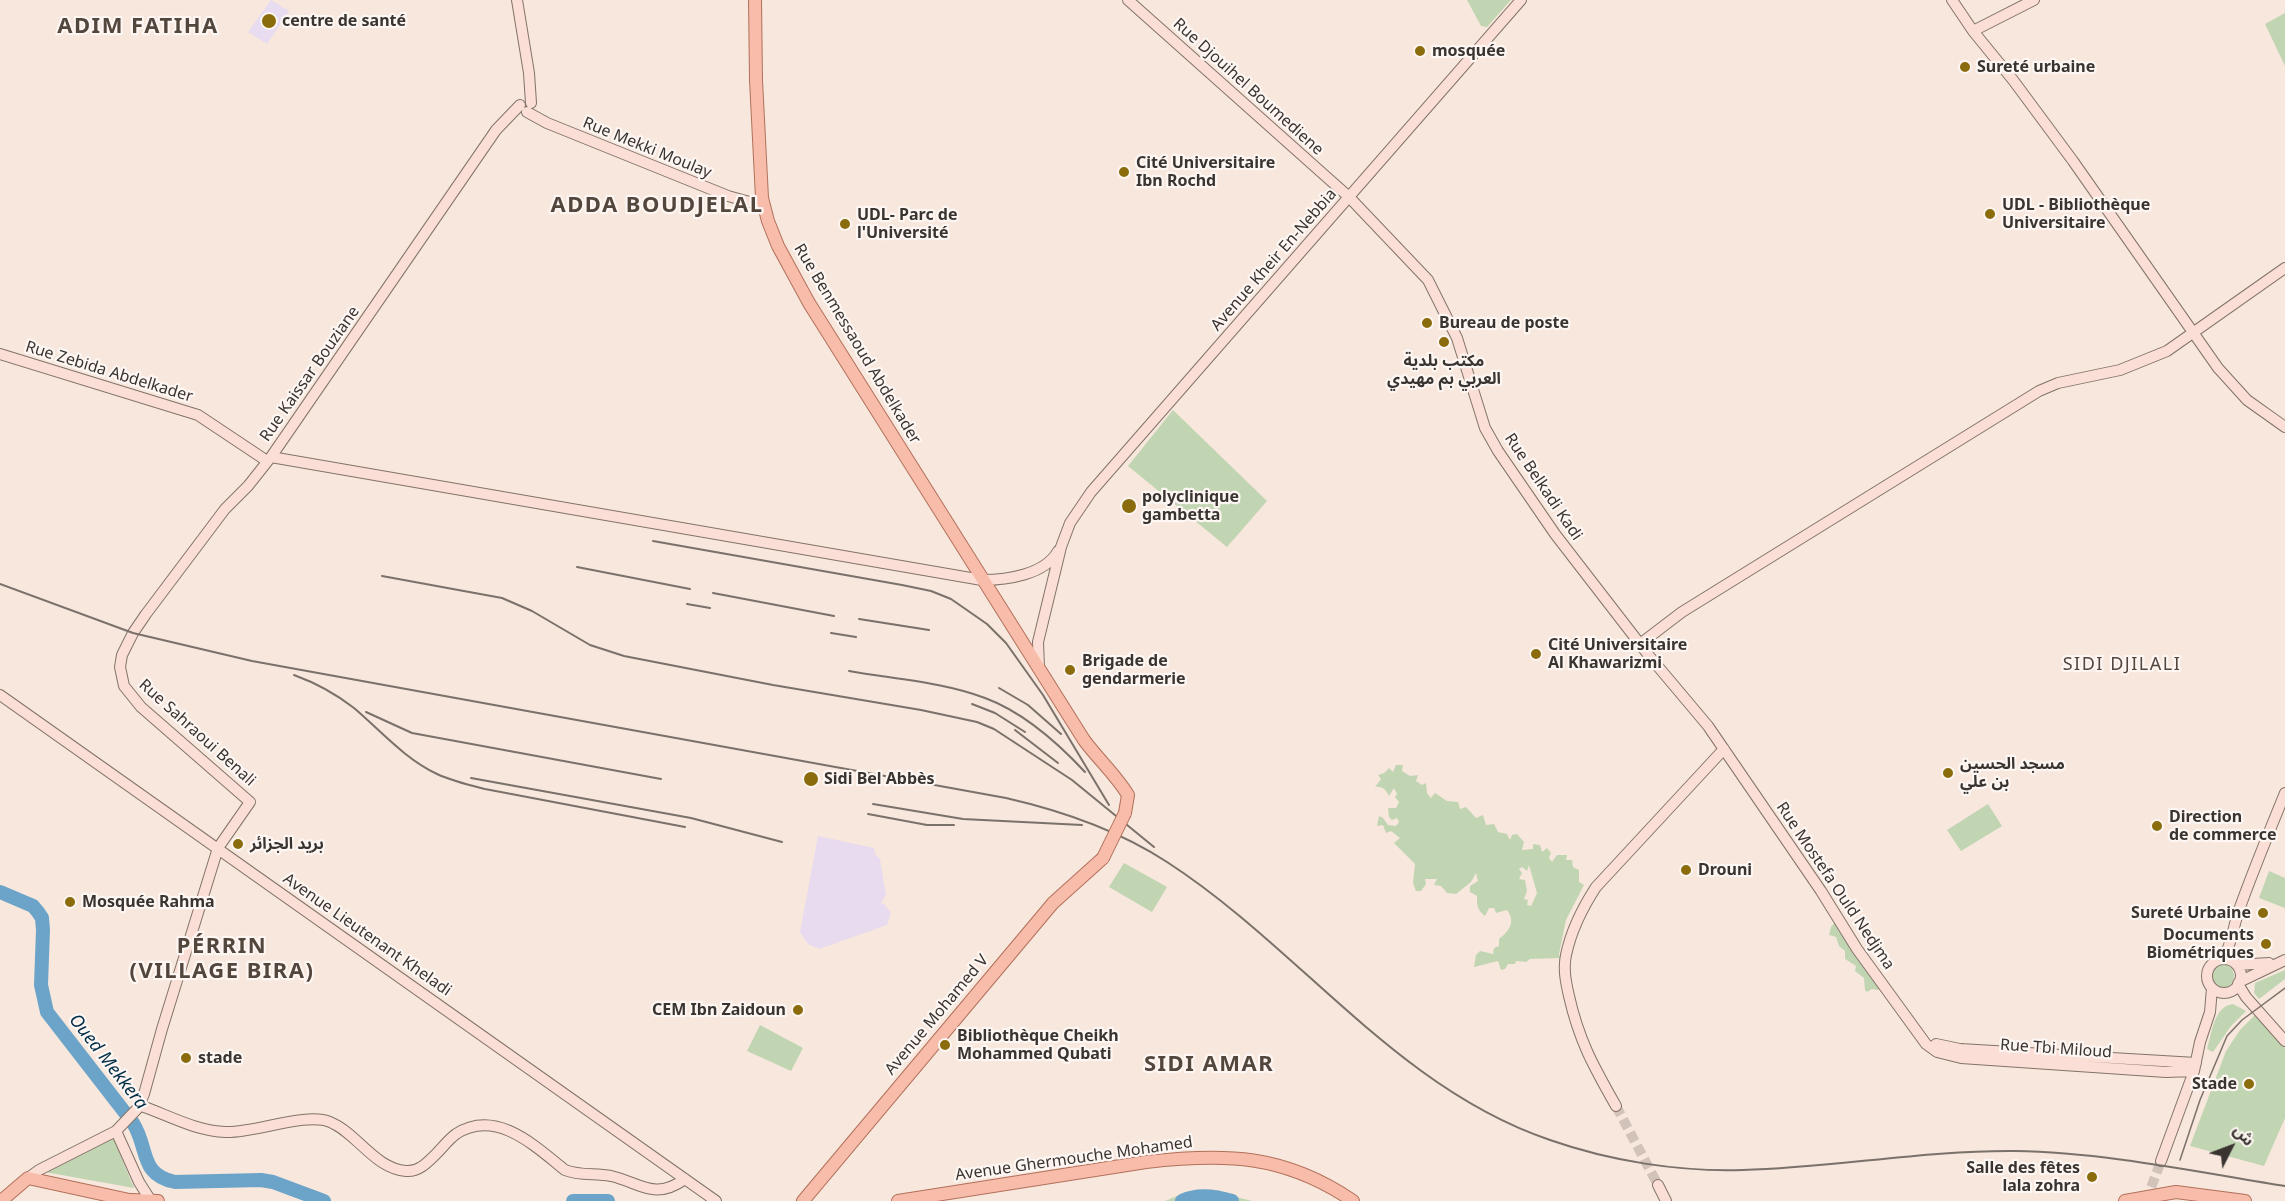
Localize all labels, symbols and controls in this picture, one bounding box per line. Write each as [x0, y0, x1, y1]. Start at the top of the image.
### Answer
place label: centre de santé [282, 11, 406, 31]
marker: centre de santé [260, 12, 278, 30]
district label: ADIM FATIHA [57, 14, 219, 40]
street label: Rue Djouihel Boumediene [1169, 14, 1327, 160]
place label: mosquée [1432, 41, 1505, 61]
marker: mosquée [1413, 44, 1427, 58]
place label: Sureté urbaine [1977, 57, 2095, 77]
marker: Sureté urbaine [1958, 60, 1972, 74]
street label: Rue Mekki Moulay [580, 113, 714, 183]
place label: Cité Universitaire Ibn Rochd [1136, 153, 1275, 191]
marker: Cité Universitaire Ibn Rochd [1117, 165, 1131, 179]
street label: Avenue Kheir En-Nebbia [1207, 185, 1341, 335]
district label: ADDA BOUDJELAL [550, 193, 764, 219]
place label: UDL - Bibliothèque Universitaire [2002, 195, 2150, 233]
place label: UDL- Parc de l'Université [857, 205, 957, 243]
marker: UDL - Bibliothèque Universitaire [1983, 207, 1997, 221]
marker: UDL- Parc de l'Université [838, 217, 852, 231]
street label: Rue Benmessaoud Abdelkader [789, 240, 925, 448]
street label: Rue Kaissar Bouziane [256, 303, 364, 445]
place label: Bureau de poste [1439, 313, 1569, 333]
marker: Bureau de poste [1420, 316, 1434, 330]
marker: مكتب بلدية العربي بم مهيدي [1437, 335, 1451, 349]
street label: Rue Zebida Abdelkader [23, 337, 195, 407]
place label: مكتب بلدية العربي بم مهيدي [1387, 351, 1501, 389]
street label: Rue Belkadi Kadi [1500, 430, 1586, 544]
place label: polyclinique gambetta [1142, 487, 1239, 525]
marker: polyclinique gambetta [1120, 497, 1138, 515]
place label: Cité Universitaire Al Khawarizmi [1548, 635, 1687, 673]
marker: Cité Universitaire Al Khawarizmi [1529, 647, 1543, 661]
place label: Brigade de gendarmerie [1082, 651, 1186, 689]
district label: SIDI DJILALI [2063, 654, 2181, 676]
marker: Brigade de gendarmerie [1063, 663, 1077, 677]
street label: Rue Sahraoui Benali [135, 676, 259, 790]
place label: مسجد الحسين بن علي [1960, 754, 2065, 792]
marker: مسجد الحسين بن علي [1941, 766, 1955, 780]
place label: Sidi Bel Abbès [824, 769, 935, 789]
marker: Sidi Bel Abbès [802, 770, 820, 788]
street label: Rue Mostefa Ould Nedjma [1772, 799, 1898, 973]
place label: Direction de commerce [2169, 807, 2276, 845]
marker: Direction de commerce [2150, 819, 2164, 833]
place label: بريد الجزائر [250, 834, 324, 854]
marker: بريد الجزائر [231, 837, 245, 851]
place label: Drouni [1698, 860, 1752, 880]
marker: Drouni [1679, 863, 1693, 877]
street label: Avenue Lieutenant Kheladi [279, 869, 455, 1001]
place label: Mosquée Rahma [82, 892, 215, 912]
marker: Mosquée Rahma [63, 895, 77, 909]
place label: Sureté Urbaine [2131, 903, 2251, 923]
marker: Sureté Urbaine [2256, 906, 2270, 920]
place label: Documents Biométriques [2146, 925, 2254, 963]
district label: PÉRRIN (VILLAGE BIRA) [130, 934, 314, 986]
marker: Documents Biométriques [2259, 937, 2273, 951]
street label: Avenue Mohamed V [881, 951, 993, 1079]
place label: CEM Ibn Zaidoun [652, 1000, 786, 1020]
marker: CEM Ibn Zaidoun [791, 1003, 805, 1017]
water label: Oued Mekkera [64, 1010, 152, 1114]
place label: Bibliothèque Cheikh Mohammed Qubati [957, 1026, 1119, 1064]
street label: Rue Tbi Miloud [1999, 1036, 2113, 1062]
marker: Bibliothèque Cheikh Mohammed Qubati [938, 1038, 952, 1052]
place label: stade [198, 1048, 242, 1068]
marker: stade [179, 1051, 193, 1065]
district label: SIDI AMAR [1144, 1052, 1274, 1078]
place label: Stade [2192, 1074, 2237, 1094]
marker: Stade [2242, 1077, 2256, 1091]
north arrow [2201, 1117, 2261, 1177]
text: ش [2229, 1119, 2260, 1150]
street label: Avenue Ghermouche Mohamed [954, 1133, 1194, 1185]
place label: Salle des fêtes lala zohra [1966, 1158, 2080, 1196]
marker: Salle des fêtes lala zohra [2085, 1170, 2099, 1184]

